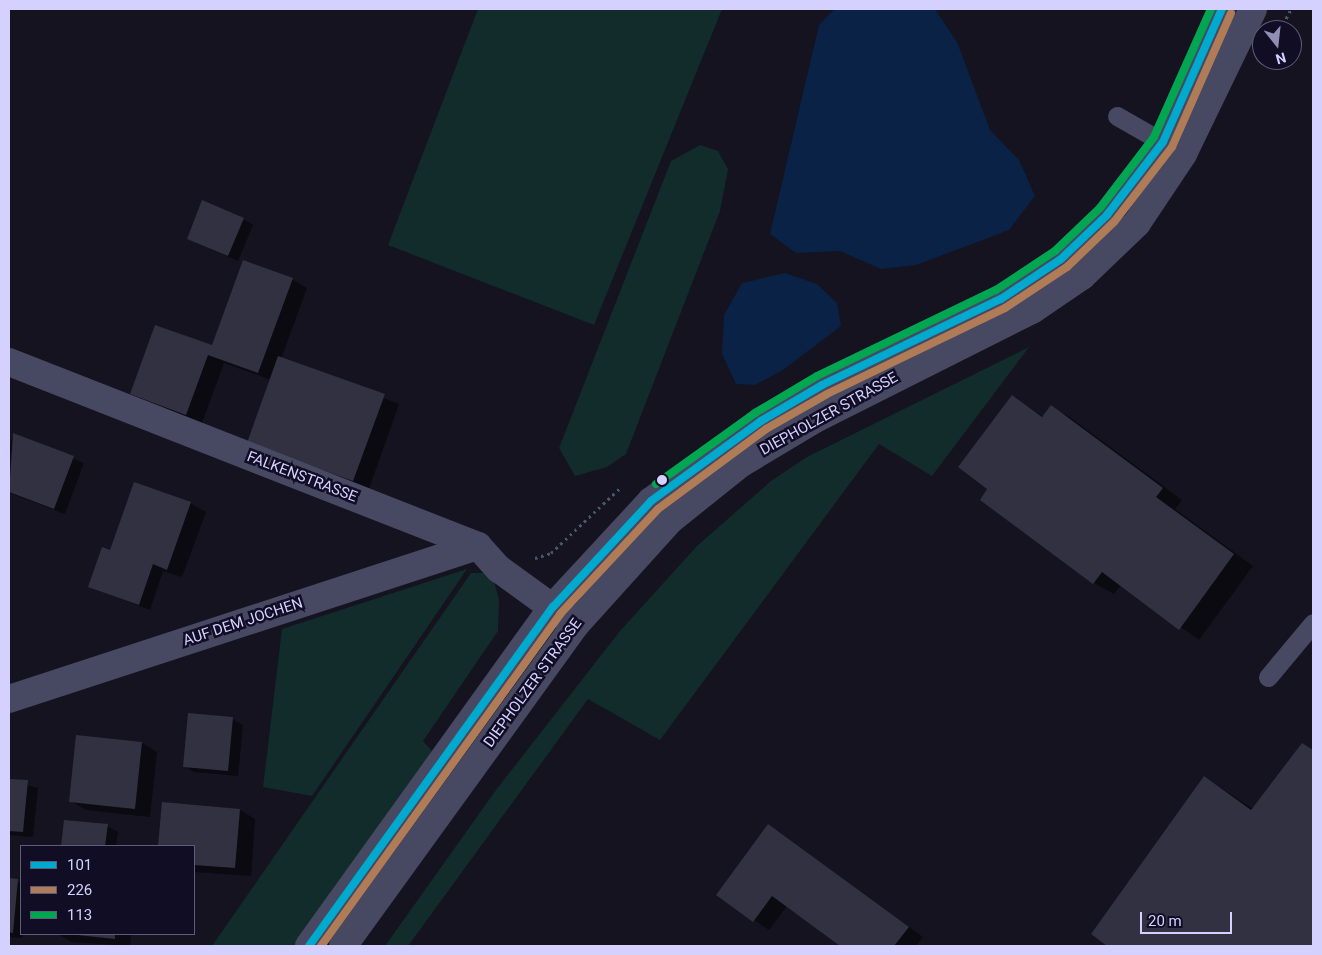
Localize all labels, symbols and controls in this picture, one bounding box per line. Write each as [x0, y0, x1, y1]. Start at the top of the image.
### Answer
north arrow [1252, 20, 1302, 70]
text: N [1274, 49, 1288, 68]
street label: DIEPHOLZER STRASSE [757, 369, 901, 459]
street label: FALKENSTRASSE [244, 448, 360, 506]
unlabelled marker [657, 475, 667, 485]
street label: AUF DEM JOCHEN [181, 594, 305, 650]
street label: DIEPHOLZER STRASSE [480, 615, 586, 751]
legend [20, 845, 195, 935]
text: 101 [67, 856, 92, 874]
text: 226 [67, 881, 92, 899]
scale bar [1142, 902, 1234, 934]
text: 113 [67, 906, 92, 924]
text: 20 m [1148, 912, 1182, 930]

